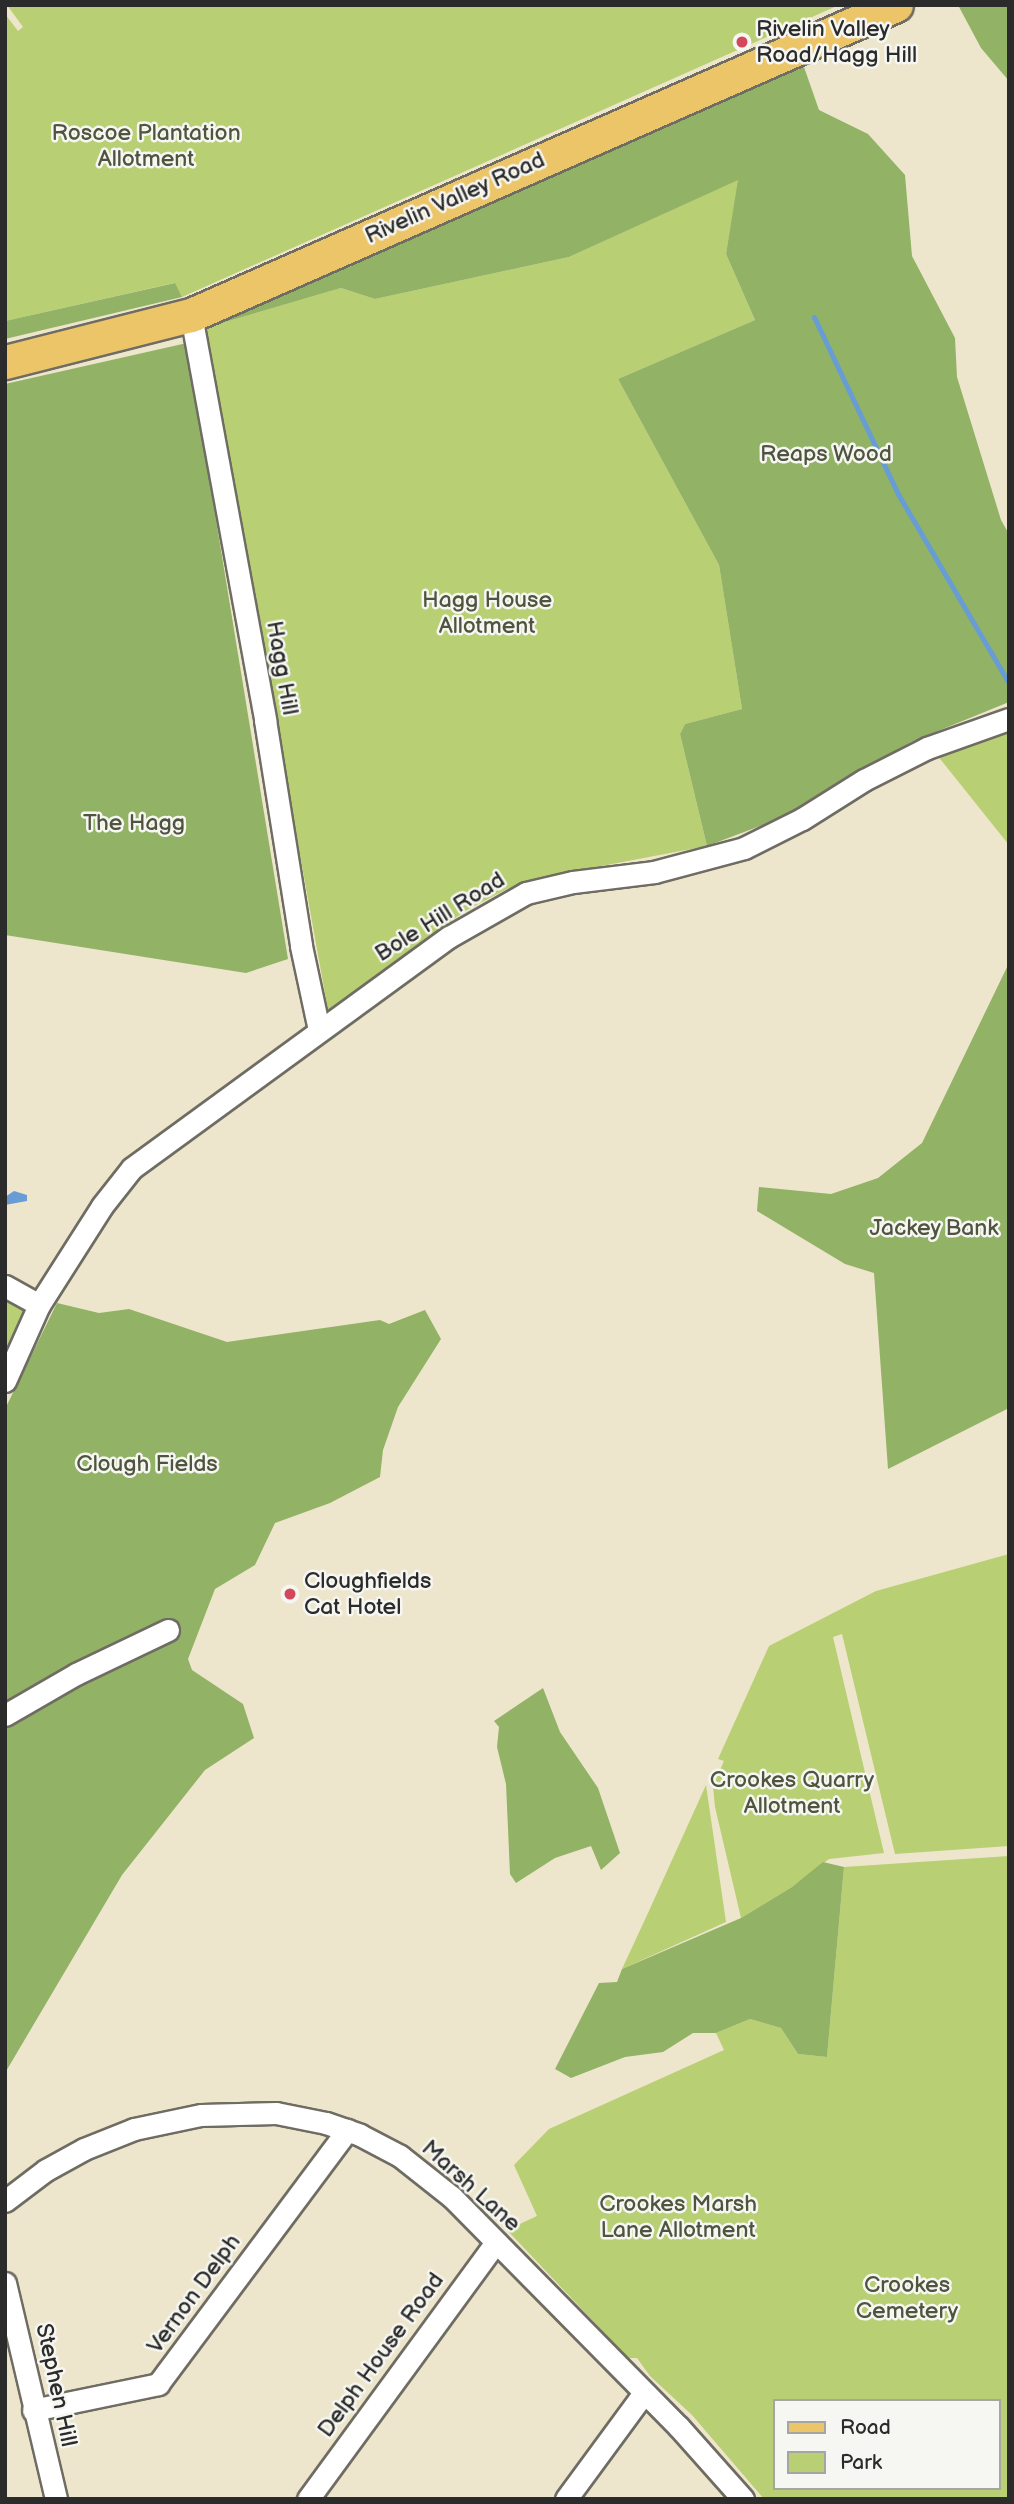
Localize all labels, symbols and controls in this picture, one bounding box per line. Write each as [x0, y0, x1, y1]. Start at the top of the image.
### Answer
place label: Rivelin Valley Road/Hagg Hill [756, 15, 917, 69]
marker: Rivelin Valley Road/Hagg Hill [734, 34, 750, 50]
park label: Roscoe Plantation Allotment [51, 119, 241, 173]
street label: Rivelin Valley Road [360, 145, 550, 251]
park label: Reaps Wood [760, 440, 892, 468]
park label: Hagg House Allotment [422, 586, 552, 640]
street label: Hagg Hill [260, 619, 304, 717]
park label: The Hagg [83, 809, 185, 837]
street label: Bole Hill Road [370, 866, 510, 968]
park label: Jackey Bank [869, 1214, 999, 1242]
park label: Clough Fields [76, 1450, 218, 1478]
place label: Cloughfields Cat Hotel [304, 1567, 431, 1621]
marker: Cloughfields Cat Hotel [282, 1586, 298, 1602]
park label: Crookes Quarry Allotment [710, 1766, 874, 1820]
street label: Marsh Lane [416, 2134, 526, 2238]
park label: Crookes Marsh Lane Allotment [599, 2190, 757, 2244]
street label: Vernon Delph [141, 2229, 247, 2359]
street label: Delph House Road [312, 2267, 450, 2443]
park label: Crookes Cemetery [856, 2271, 958, 2325]
street label: Stephen Hill [29, 2321, 83, 2449]
legend [772, 2399, 1000, 2490]
text: Road [840, 2415, 891, 2440]
text: Park [840, 2450, 882, 2475]

